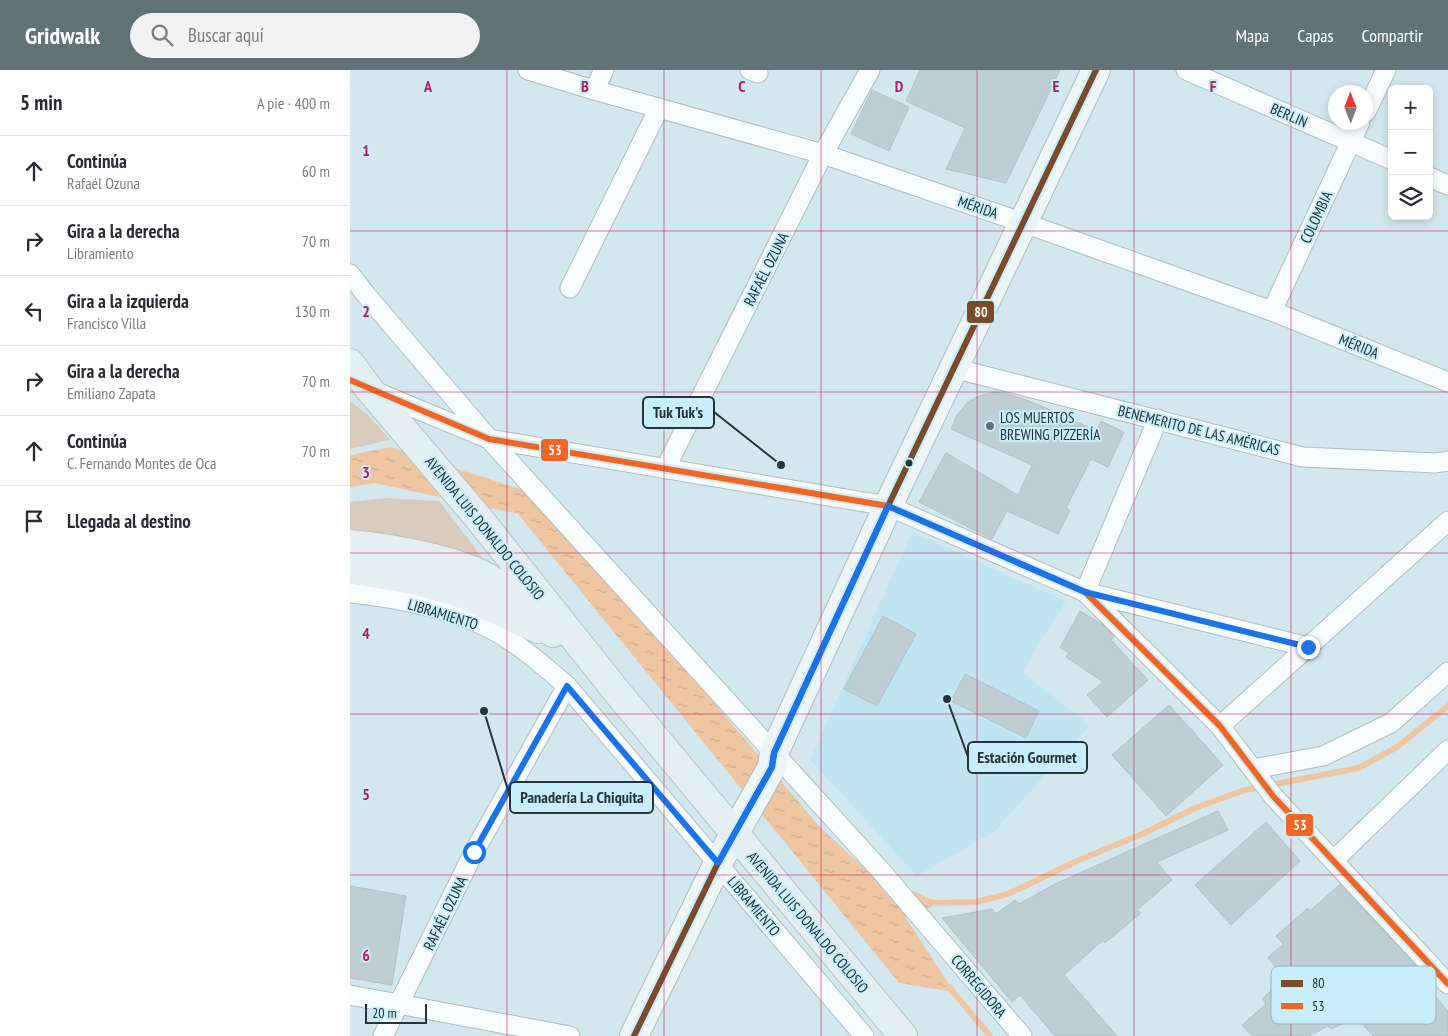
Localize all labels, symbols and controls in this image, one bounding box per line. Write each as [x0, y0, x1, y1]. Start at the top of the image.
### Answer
search box [130, 13, 480, 58]
text: Gridwalk [25, 20, 100, 51]
icon: search [148, 21, 176, 49]
text: Buscar aquí [188, 23, 264, 47]
text: Mapa [1236, 24, 1269, 47]
text: Capas [1297, 24, 1334, 47]
text: Compartir [1362, 24, 1423, 47]
text: A [423, 76, 433, 96]
text: B [581, 76, 589, 96]
text: C [738, 76, 746, 96]
text: D [895, 76, 904, 96]
text: E [1053, 76, 1060, 96]
text: F [1210, 76, 1217, 96]
north arrow [1328, 85, 1373, 130]
map controls [1388, 85, 1433, 220]
button: + [1388, 85, 1433, 130]
text: 5 min [20, 89, 62, 116]
text: A pie · 400 m [257, 93, 330, 113]
street label: BERLIN [1268, 99, 1310, 131]
button: − [1388, 130, 1433, 175]
text: 1 [362, 140, 370, 160]
text: Continúa [67, 149, 127, 173]
icon: ahead [20, 157, 48, 185]
text: 60 m [302, 161, 330, 181]
text: Rafaél Ozuna [67, 173, 140, 193]
button: layers [1388, 175, 1433, 220]
street label: COLOMBIA [1296, 187, 1337, 246]
street label: MÉRIDA [955, 191, 1001, 223]
text: Gira a la derecha [67, 219, 180, 243]
icon: right [20, 227, 48, 255]
street label: RAFAÉL OZUNA [739, 228, 793, 309]
text: 70 m [302, 231, 330, 251]
text: Libramiento [67, 243, 134, 263]
text: Gira a la izquierda [67, 289, 189, 313]
icon: left [20, 297, 48, 325]
line badge: 80 [966, 300, 995, 324]
text: 130 m [295, 301, 330, 321]
text: 2 [362, 301, 370, 321]
text: 80 [974, 303, 988, 321]
text: Francisco Villa [67, 313, 146, 333]
street label: MÉRIDA [1336, 329, 1383, 363]
text: Gira a la derecha [67, 359, 180, 383]
icon: right [20, 367, 48, 395]
text: 70 m [302, 371, 330, 391]
text: Emiliano Zapata [67, 383, 156, 403]
callout: Tuk Tuk's [643, 397, 714, 428]
street label: BENEMERITO DE LAS AMÉRICAS [1116, 401, 1282, 459]
text: Tuk Tuk's [653, 402, 704, 422]
place label: LOS MUERTOS BREWING PIZZERÍA [1000, 408, 1101, 444]
marker: LOS MUERTOS BREWING PIZZERÍA [984, 420, 996, 432]
text: Continúa [67, 429, 127, 453]
icon: ahead [20, 437, 48, 465]
line badge: 53 [540, 438, 569, 462]
text: 70 m [302, 441, 330, 461]
text: 53 [548, 441, 562, 459]
street label: AVENIDA LUIS DONALDO COLOSIO [421, 452, 549, 604]
text: C. Fernando Montes de Oca [67, 453, 216, 473]
unlabelled marker [904, 458, 914, 468]
text: 3 [362, 462, 370, 482]
icon: arrive [20, 507, 48, 535]
text: Llegada al destino [67, 509, 191, 533]
street label: LIBRAMIENTO [405, 594, 481, 634]
text: 4 [362, 623, 370, 643]
route end [1297, 636, 1320, 659]
callout: Estación Gourmet [968, 742, 1087, 773]
text: Estación Gourmet [977, 747, 1077, 767]
callout: Panadería La Chiquita [510, 782, 653, 813]
text: 5 [362, 784, 370, 804]
text: Panadería La Chiquita [520, 787, 644, 807]
line badge: 53 [1285, 813, 1314, 837]
text: 53 [1293, 816, 1307, 834]
route start [463, 841, 486, 864]
street label: AVENIDA LUIS DONALDO COLOSIO [743, 847, 873, 997]
street label: RAFAÉL OZUNA [419, 872, 471, 953]
street label: LIBRAMIENTO [723, 872, 785, 940]
text: 6 [362, 945, 370, 965]
street label: CORREGIDORA [947, 951, 1011, 1022]
legend [1271, 966, 1436, 1024]
text: 80 [1312, 974, 1325, 992]
text: 53 [1312, 997, 1325, 1015]
scale bar [365, 1001, 428, 1024]
text: 20 m [372, 1004, 397, 1022]

